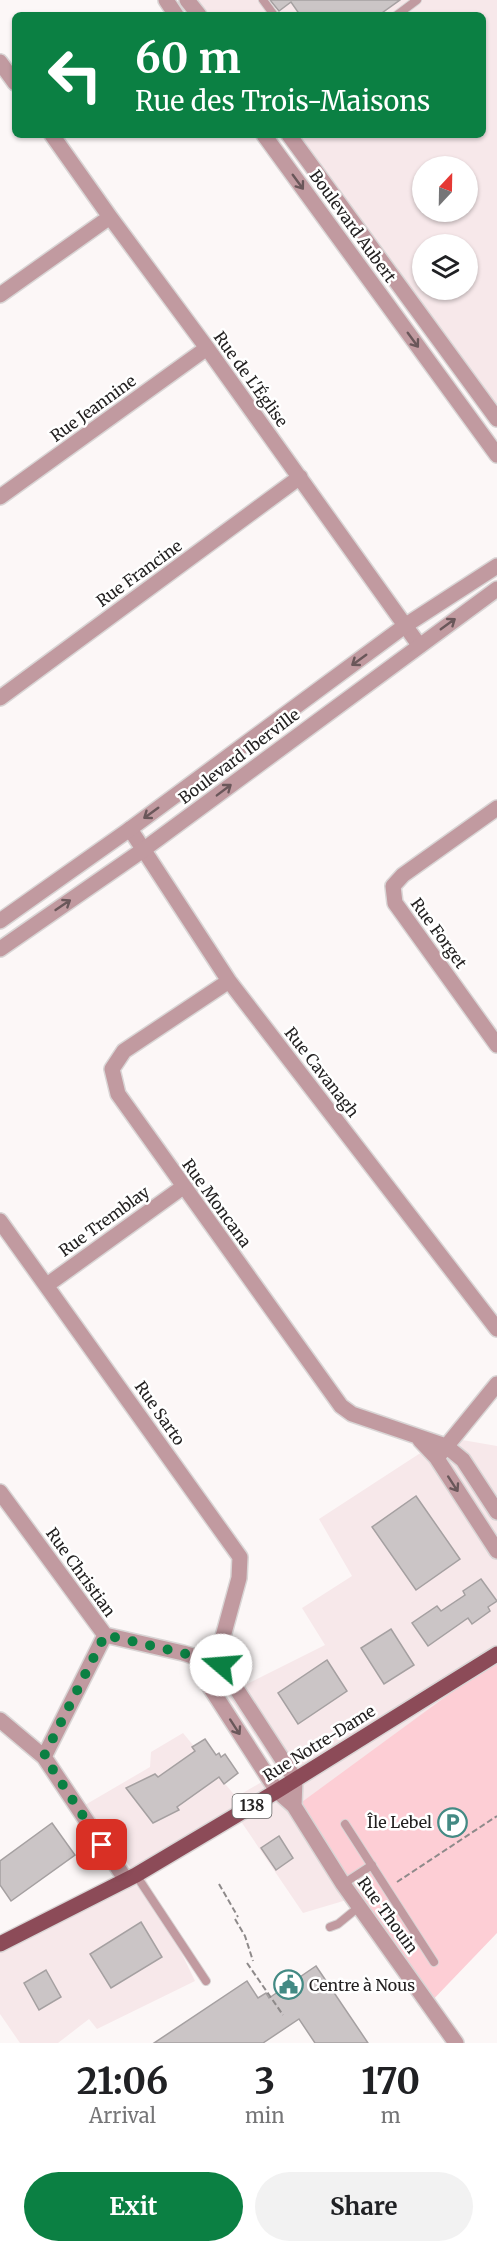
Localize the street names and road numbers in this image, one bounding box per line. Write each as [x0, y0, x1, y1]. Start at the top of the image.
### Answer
street label: Boulevard Aubert [306, 166, 401, 287]
street label: Rue de L'Église [210, 327, 292, 431]
street label: Rue Jeannine [46, 370, 140, 446]
street label: Rue Francine [92, 535, 186, 611]
street label: Boulevard Iberville [175, 704, 303, 808]
street label: Rue Forget [407, 894, 472, 973]
street label: Rue Cavanagh [281, 1023, 364, 1121]
street label: Rue Moncana [178, 1155, 256, 1251]
street label: Rue Tremblay [55, 1181, 154, 1261]
street label: Rue Sarto [131, 1377, 189, 1449]
street label: Rue Christian [42, 1524, 120, 1621]
street label: Rue Notre-Dame [259, 1700, 379, 1786]
road number: 138 [232, 1794, 272, 1818]
street label: Rue Thouin [354, 1873, 423, 1958]

